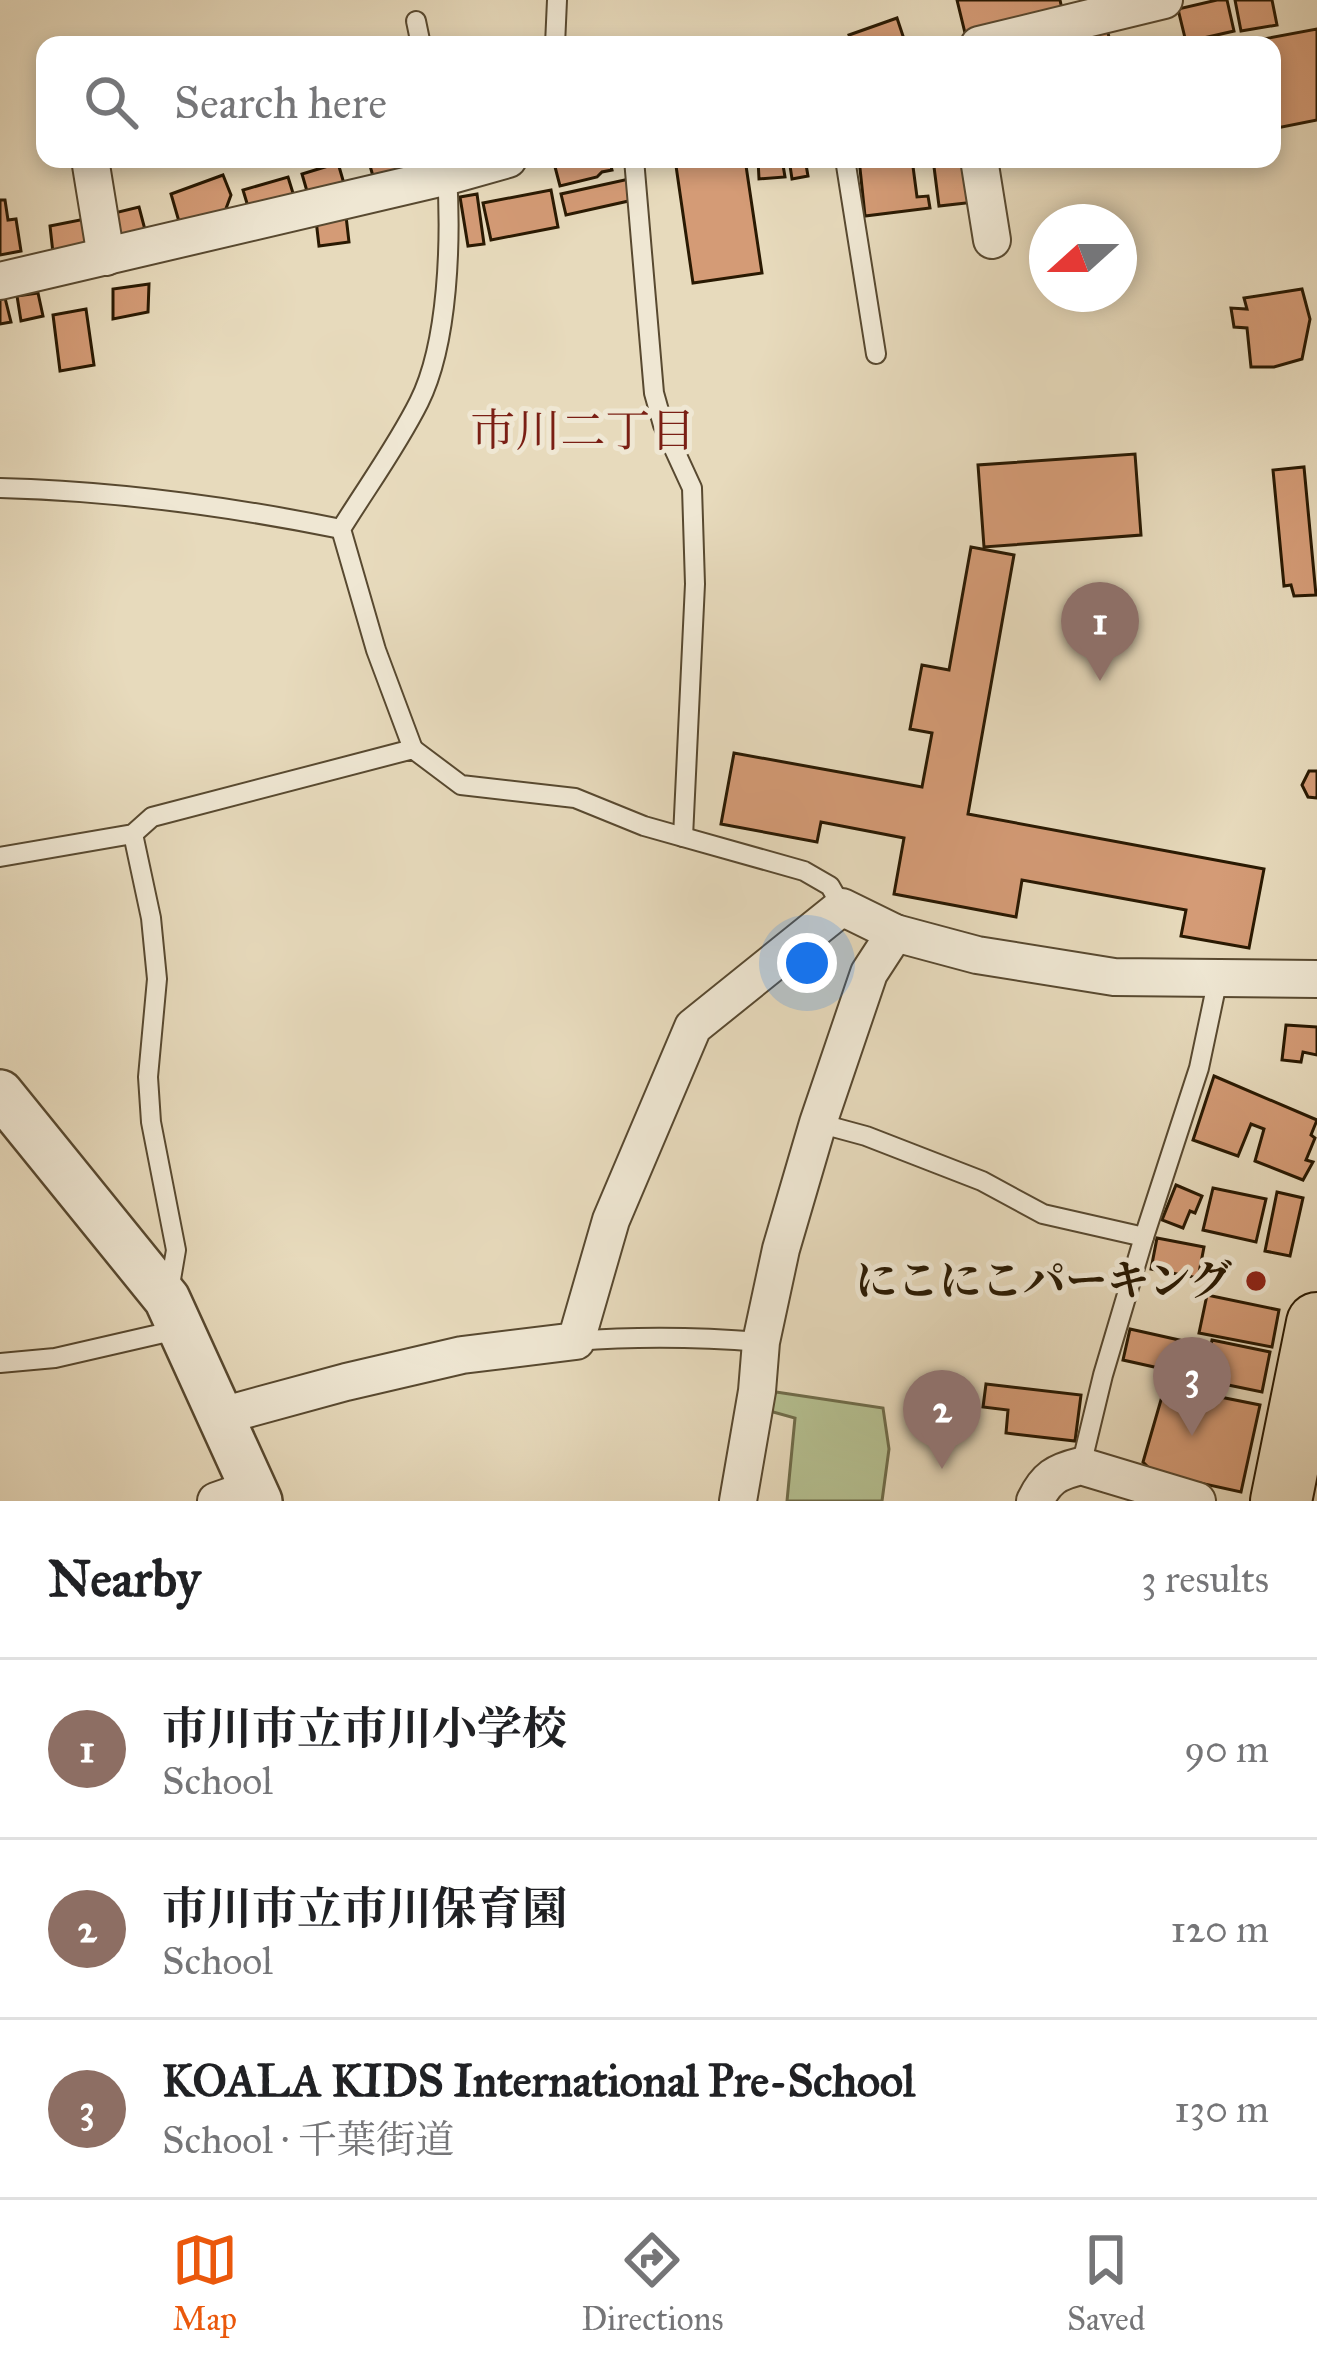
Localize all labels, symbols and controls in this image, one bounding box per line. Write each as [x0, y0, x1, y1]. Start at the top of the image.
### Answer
search box [36, 36, 1281, 168]
icon: search [78, 69, 144, 135]
text: Search here [174, 75, 387, 130]
north arrow [1029, 204, 1137, 312]
district label: 市川二丁目 [470, 403, 696, 458]
pin: 1 [1061, 582, 1139, 681]
your location [777, 933, 837, 993]
place label: にこにこパーキング [855, 1255, 1232, 1307]
marker: にこにこパーキング [1243, 1268, 1269, 1294]
pin: 3 [1153, 1337, 1231, 1436]
pin: 2 [903, 1370, 981, 1469]
text: Nearby [48, 1548, 200, 1610]
text: 3 results [1141, 1555, 1269, 1603]
text: 市川市立市川小学校 [162, 1701, 567, 1756]
text: 1 [79, 1725, 95, 1773]
text: 90 m [1184, 1725, 1269, 1773]
text: School [162, 1757, 273, 1805]
text: 市川市立市川保育園 [162, 1881, 567, 1936]
text: 2 [77, 1905, 97, 1953]
text: 120 m [1170, 1905, 1269, 1953]
text: School [162, 1937, 273, 1985]
text: KOALA KIDS International Pre-School [162, 2053, 915, 2108]
text: 3 [79, 2085, 95, 2133]
text: 130 m [1174, 2085, 1269, 2133]
text: School · 千葉街道 [162, 2116, 454, 2164]
tab: Map [172, 2227, 238, 2339]
tab: Directions [581, 2227, 723, 2339]
tab: Saved [1067, 2227, 1145, 2339]

